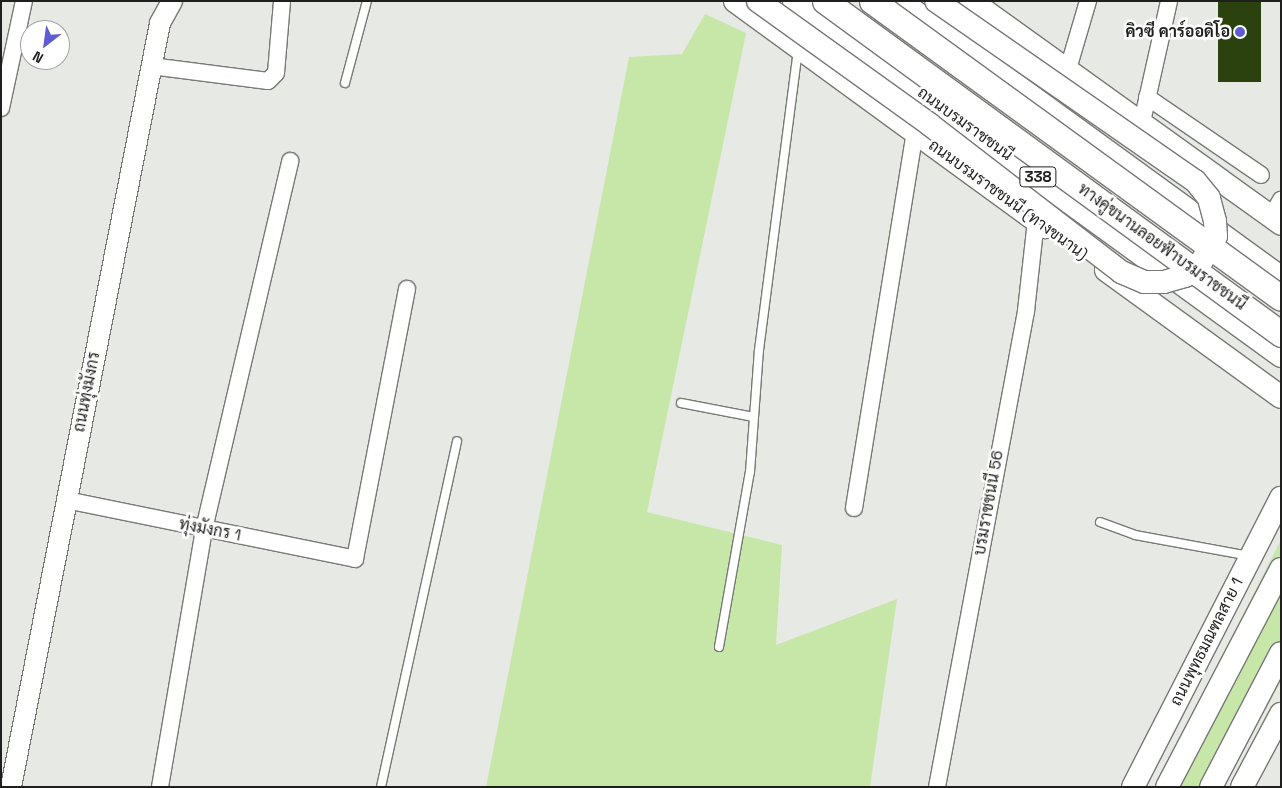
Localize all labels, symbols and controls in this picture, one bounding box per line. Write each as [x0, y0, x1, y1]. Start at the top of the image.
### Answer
north arrow [20, 20, 70, 70]
place label: คิวซี คาร์ออดิโอ [1125, 22, 1230, 42]
marker: คิวซี คาร์ออดิโอ [1234, 26, 1246, 38]
text: N [29, 47, 47, 67]
street label: ถนนบรมราชชนนี [914, 83, 1016, 165]
street label: ถนนบรมราชชนนี (ทางขนาน) [925, 136, 1091, 264]
road number: 338 [1019, 164, 1057, 190]
street label: ทางคู่ขนานลอยฟ้าบรมราชชนนี [1074, 180, 1250, 314]
street label: ถนนทุ่งมังกร [70, 350, 104, 434]
street label: บรมราชชนนี 56 [970, 449, 1008, 557]
street label: ทุ่งมังกร 1 [177, 515, 243, 545]
street label: ถนนพุทธมณฑลสาย 1 [1166, 575, 1248, 709]

